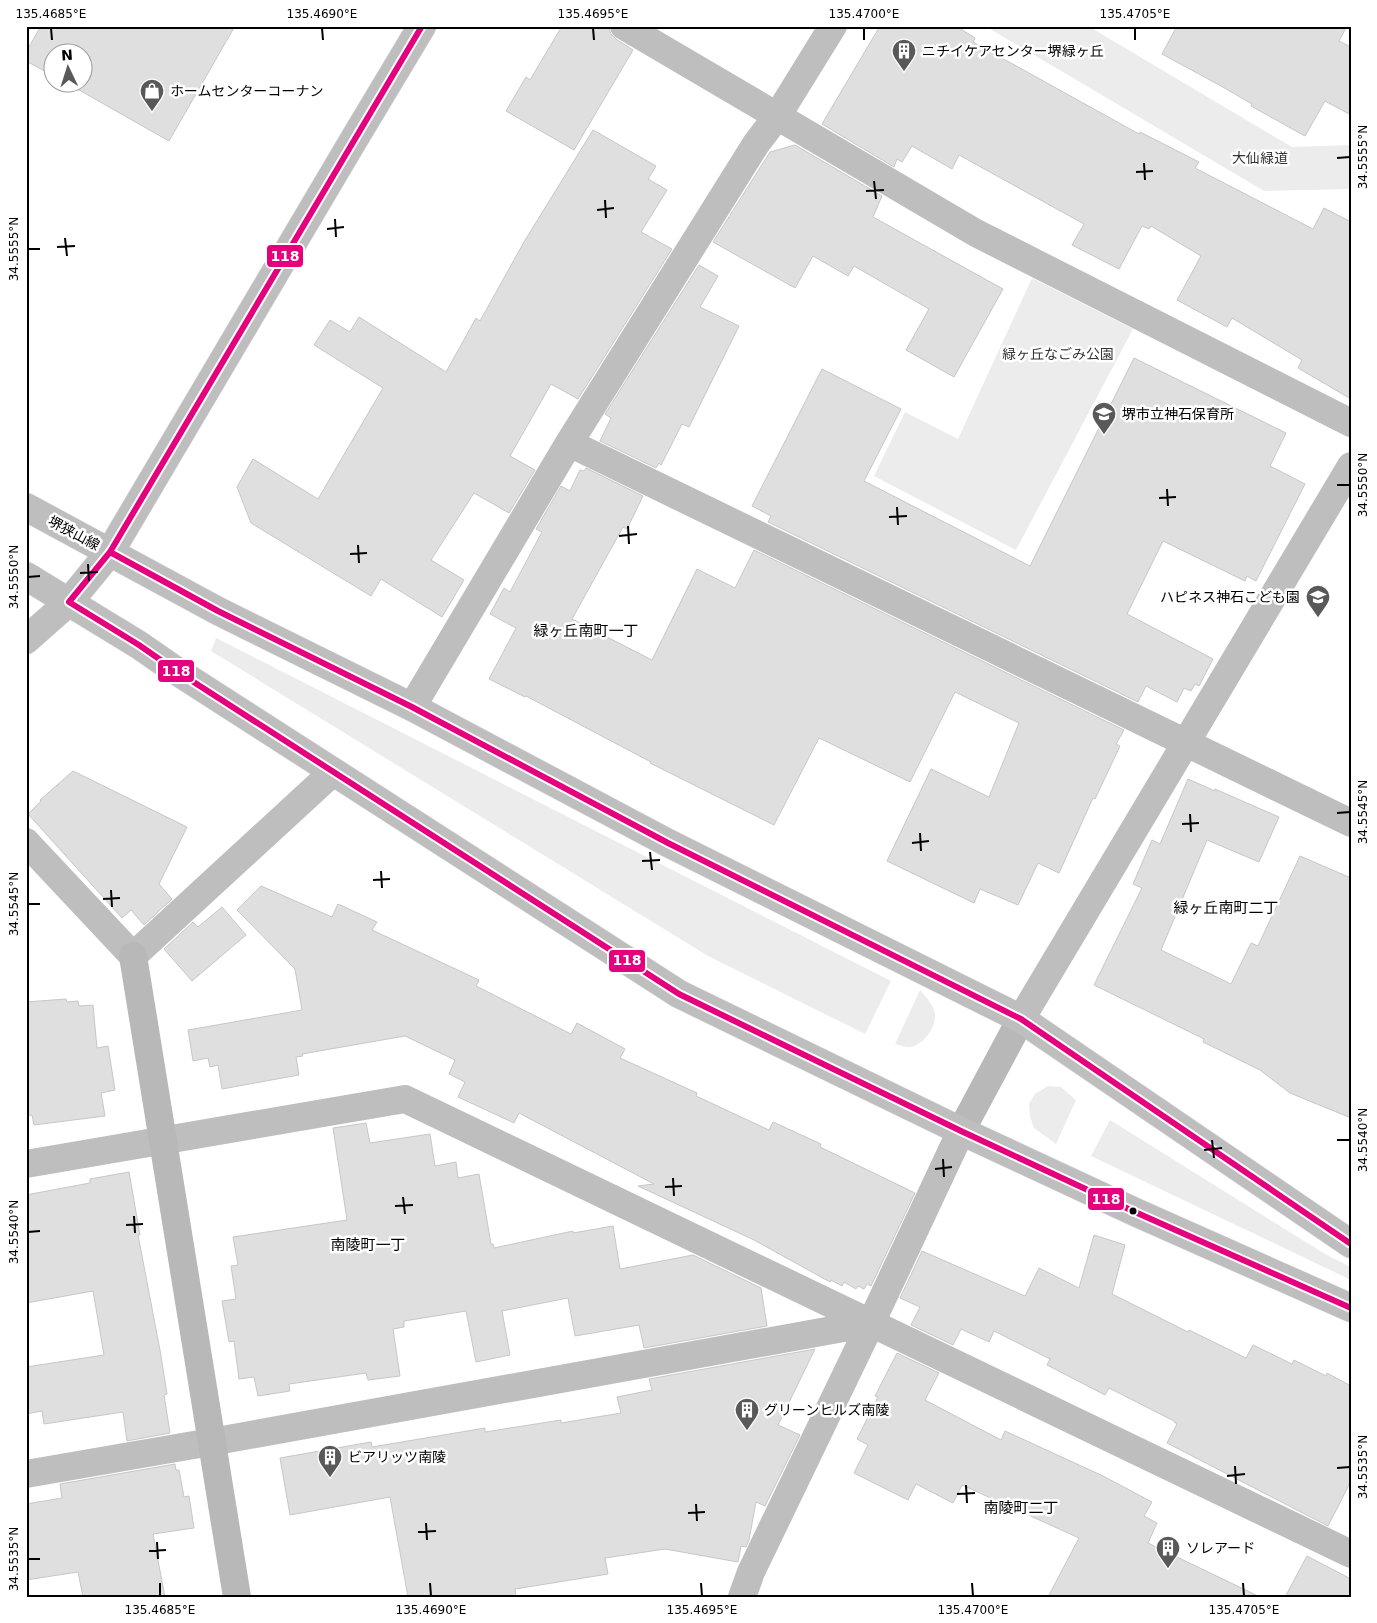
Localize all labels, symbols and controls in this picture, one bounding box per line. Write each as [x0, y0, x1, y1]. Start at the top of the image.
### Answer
text: 135.4685°E [16, 7, 86, 21]
text: 135.4690°E [287, 7, 357, 21]
text: 135.4695°E [558, 7, 628, 21]
text: 135.4700°E [829, 7, 899, 21]
text: 135.4705°E [1100, 7, 1170, 21]
building icon: ニチイケアセンター堺緑ヶ丘 [891, 38, 917, 72]
north arrow [42, 42, 92, 92]
place label: ニチイケアセンター堺緑ヶ丘 [922, 43, 1104, 59]
text: N [61, 47, 73, 63]
shop icon: ホームセンターコーナン [139, 78, 165, 112]
place label: ホームセンターコーナン [170, 83, 324, 99]
text: 34.5555°N [1356, 125, 1370, 189]
park label: 大仙緑道 [1232, 150, 1288, 166]
text: 34.5555°N [7, 217, 21, 281]
line badge: 118 [266, 244, 304, 268]
text: 118 [270, 248, 300, 264]
park label: 緑ヶ丘なごみ公園 [1002, 346, 1114, 362]
school or university icon: 堺市立神石保育所 [1091, 401, 1117, 435]
place label: 堺市立神石保育所 [1122, 406, 1234, 422]
text: 34.5550°N [1356, 453, 1370, 517]
street label: 堺狭山線 [46, 513, 102, 553]
text: 34.5550°N [7, 545, 21, 609]
school or university icon: ハピネス神石こども園 [1305, 584, 1331, 618]
place label: ハピネス神石こども園 [1160, 589, 1300, 605]
district label: 緑ヶ丘南町一丁 [533, 622, 639, 640]
line badge: 118 [157, 659, 195, 683]
text: 118 [161, 663, 191, 679]
text: 34.5545°N [1356, 780, 1370, 844]
text: 34.5545°N [7, 872, 21, 936]
district label: 緑ヶ丘南町二丁 [1173, 899, 1279, 917]
line badge: 118 [608, 949, 646, 973]
text: 118 [612, 952, 642, 968]
text: 34.5540°N [1356, 1108, 1370, 1172]
line badge: 118 [1087, 1187, 1125, 1211]
text: 118 [1091, 1191, 1121, 1207]
text: 34.5540°N [7, 1200, 21, 1264]
unlabelled marker [1128, 1206, 1138, 1216]
district label: 南陵町一丁 [330, 1236, 406, 1254]
building icon: グリーンヒルズ南陵 [734, 1397, 760, 1431]
place label: グリーンヒルズ南陵 [764, 1402, 889, 1418]
text: 34.5535°N [1356, 1435, 1370, 1499]
building icon: ビアリッツ南陵 [317, 1444, 343, 1478]
place label: ビアリッツ南陵 [348, 1449, 446, 1465]
district label: 南陵町二丁 [983, 1499, 1059, 1517]
text: 34.5535°N [7, 1527, 21, 1591]
building icon: ソレアード [1155, 1535, 1181, 1569]
place label: ソレアード [1186, 1540, 1255, 1556]
text: 135.4685°E [125, 1603, 195, 1617]
text: 135.4690°E [396, 1603, 466, 1617]
text: 135.4695°E [667, 1603, 737, 1617]
text: 135.4700°E [938, 1603, 1008, 1617]
text: 135.4705°E [1209, 1603, 1279, 1617]

